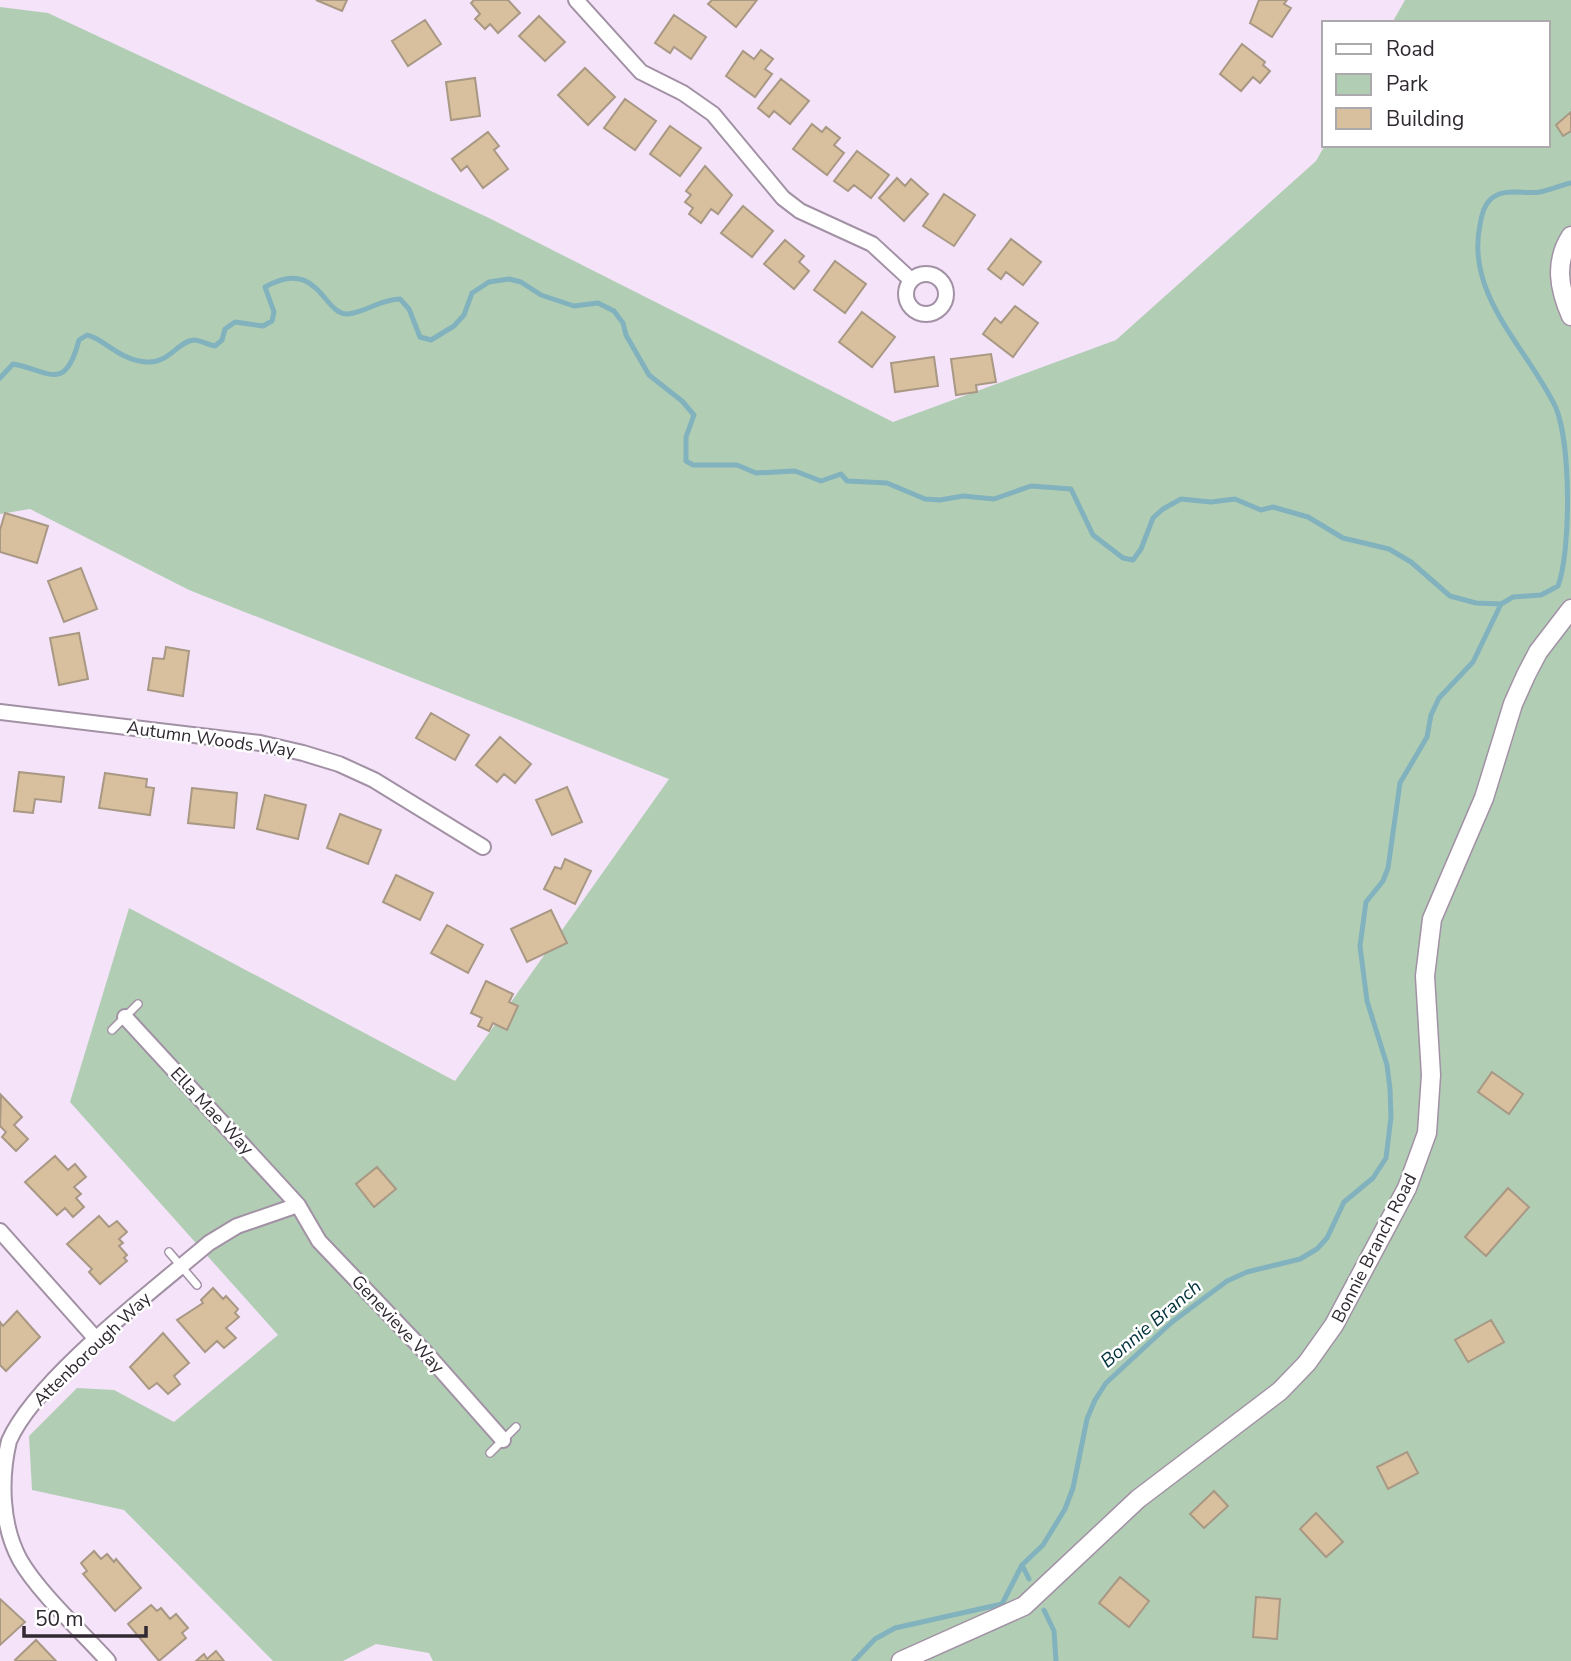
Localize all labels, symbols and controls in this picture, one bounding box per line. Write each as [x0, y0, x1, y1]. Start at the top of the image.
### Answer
legend [1322, 21, 1550, 147]
text: Road [1386, 35, 1435, 63]
text: Park [1386, 70, 1428, 98]
text: Building [1386, 105, 1464, 133]
street label: Autumn Woods Way [125, 715, 298, 763]
street label: Ella Mae Way [165, 1062, 259, 1161]
street label: Bonnie Branch Road [1326, 1169, 1422, 1327]
street label: Genevieve Way [346, 1270, 450, 1379]
water label: Bonnie Branch [1095, 1274, 1207, 1374]
street label: Attenborough Way [28, 1286, 157, 1411]
scale bar [24, 1594, 147, 1638]
text: 50 m [35, 1605, 84, 1633]

